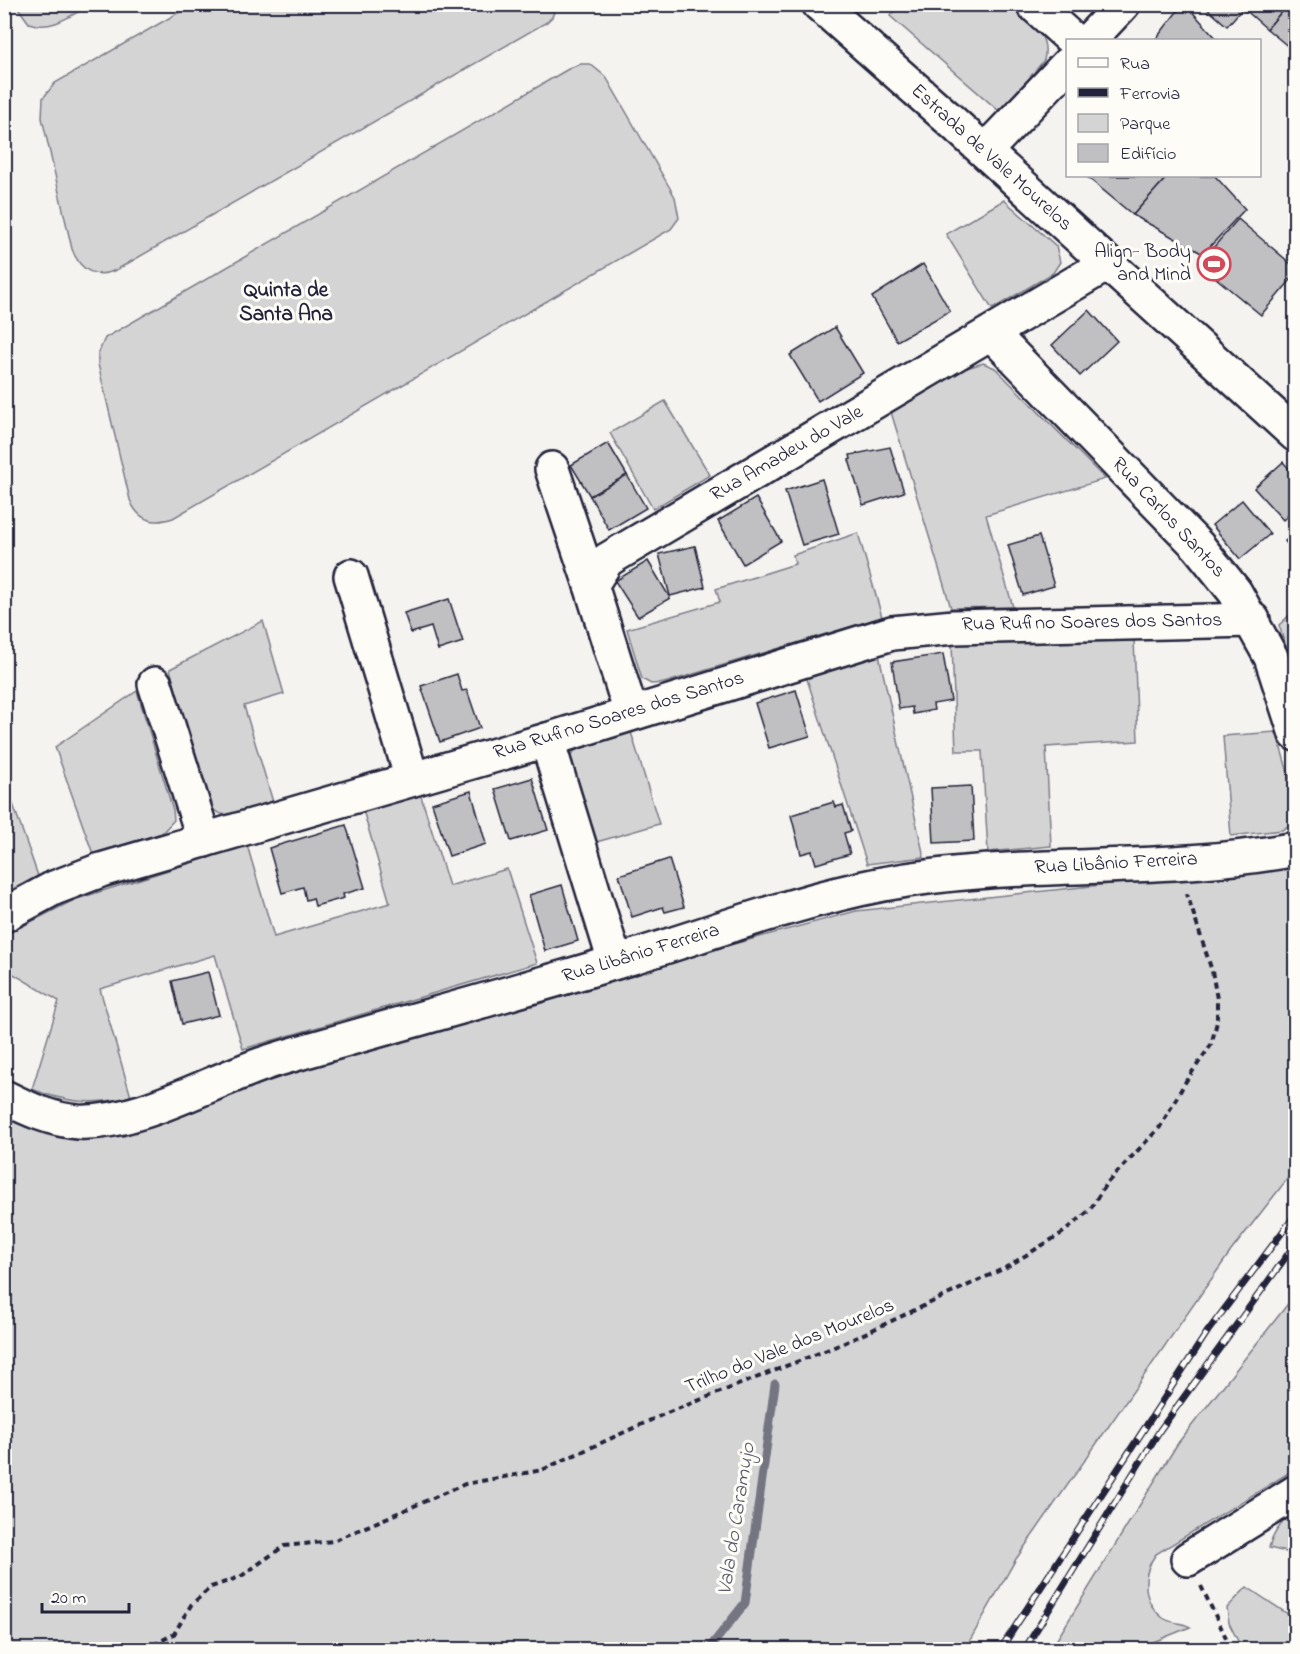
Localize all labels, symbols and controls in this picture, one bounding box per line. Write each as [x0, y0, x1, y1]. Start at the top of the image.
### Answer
legend [1066, 39, 1261, 177]
text: Rua [1120, 52, 1150, 78]
street label: Estrada de Vale Mourelos [904, 77, 1078, 239]
text: Ferrovia [1119, 82, 1180, 108]
text: Parque [1120, 112, 1171, 138]
text: Edifício [1120, 142, 1176, 168]
place label: Align- Body and Mind [1094, 238, 1191, 290]
sports icon: Align- Body and Mind [1196, 246, 1232, 282]
district label: Quinta de Santa Ana [239, 276, 333, 330]
street label: Rua Amadeu do Vale [705, 398, 869, 510]
street label: Rua Carlos Santos [1104, 451, 1232, 585]
street label: Rua Rufino Soares dos Santos [961, 606, 1223, 640]
street label: Rua Rufino Soares dos Santos [490, 664, 748, 768]
street label: Rua Libânio Ferreira [1034, 845, 1198, 883]
street label: Rua Libânio Ferreira [559, 916, 723, 992]
street label: Trilho do Vale dos Mourelos [681, 1292, 899, 1402]
water label: Vala do Caramujo [710, 1440, 764, 1597]
scale bar [42, 1576, 129, 1614]
text: 20 m [51, 1586, 86, 1612]

